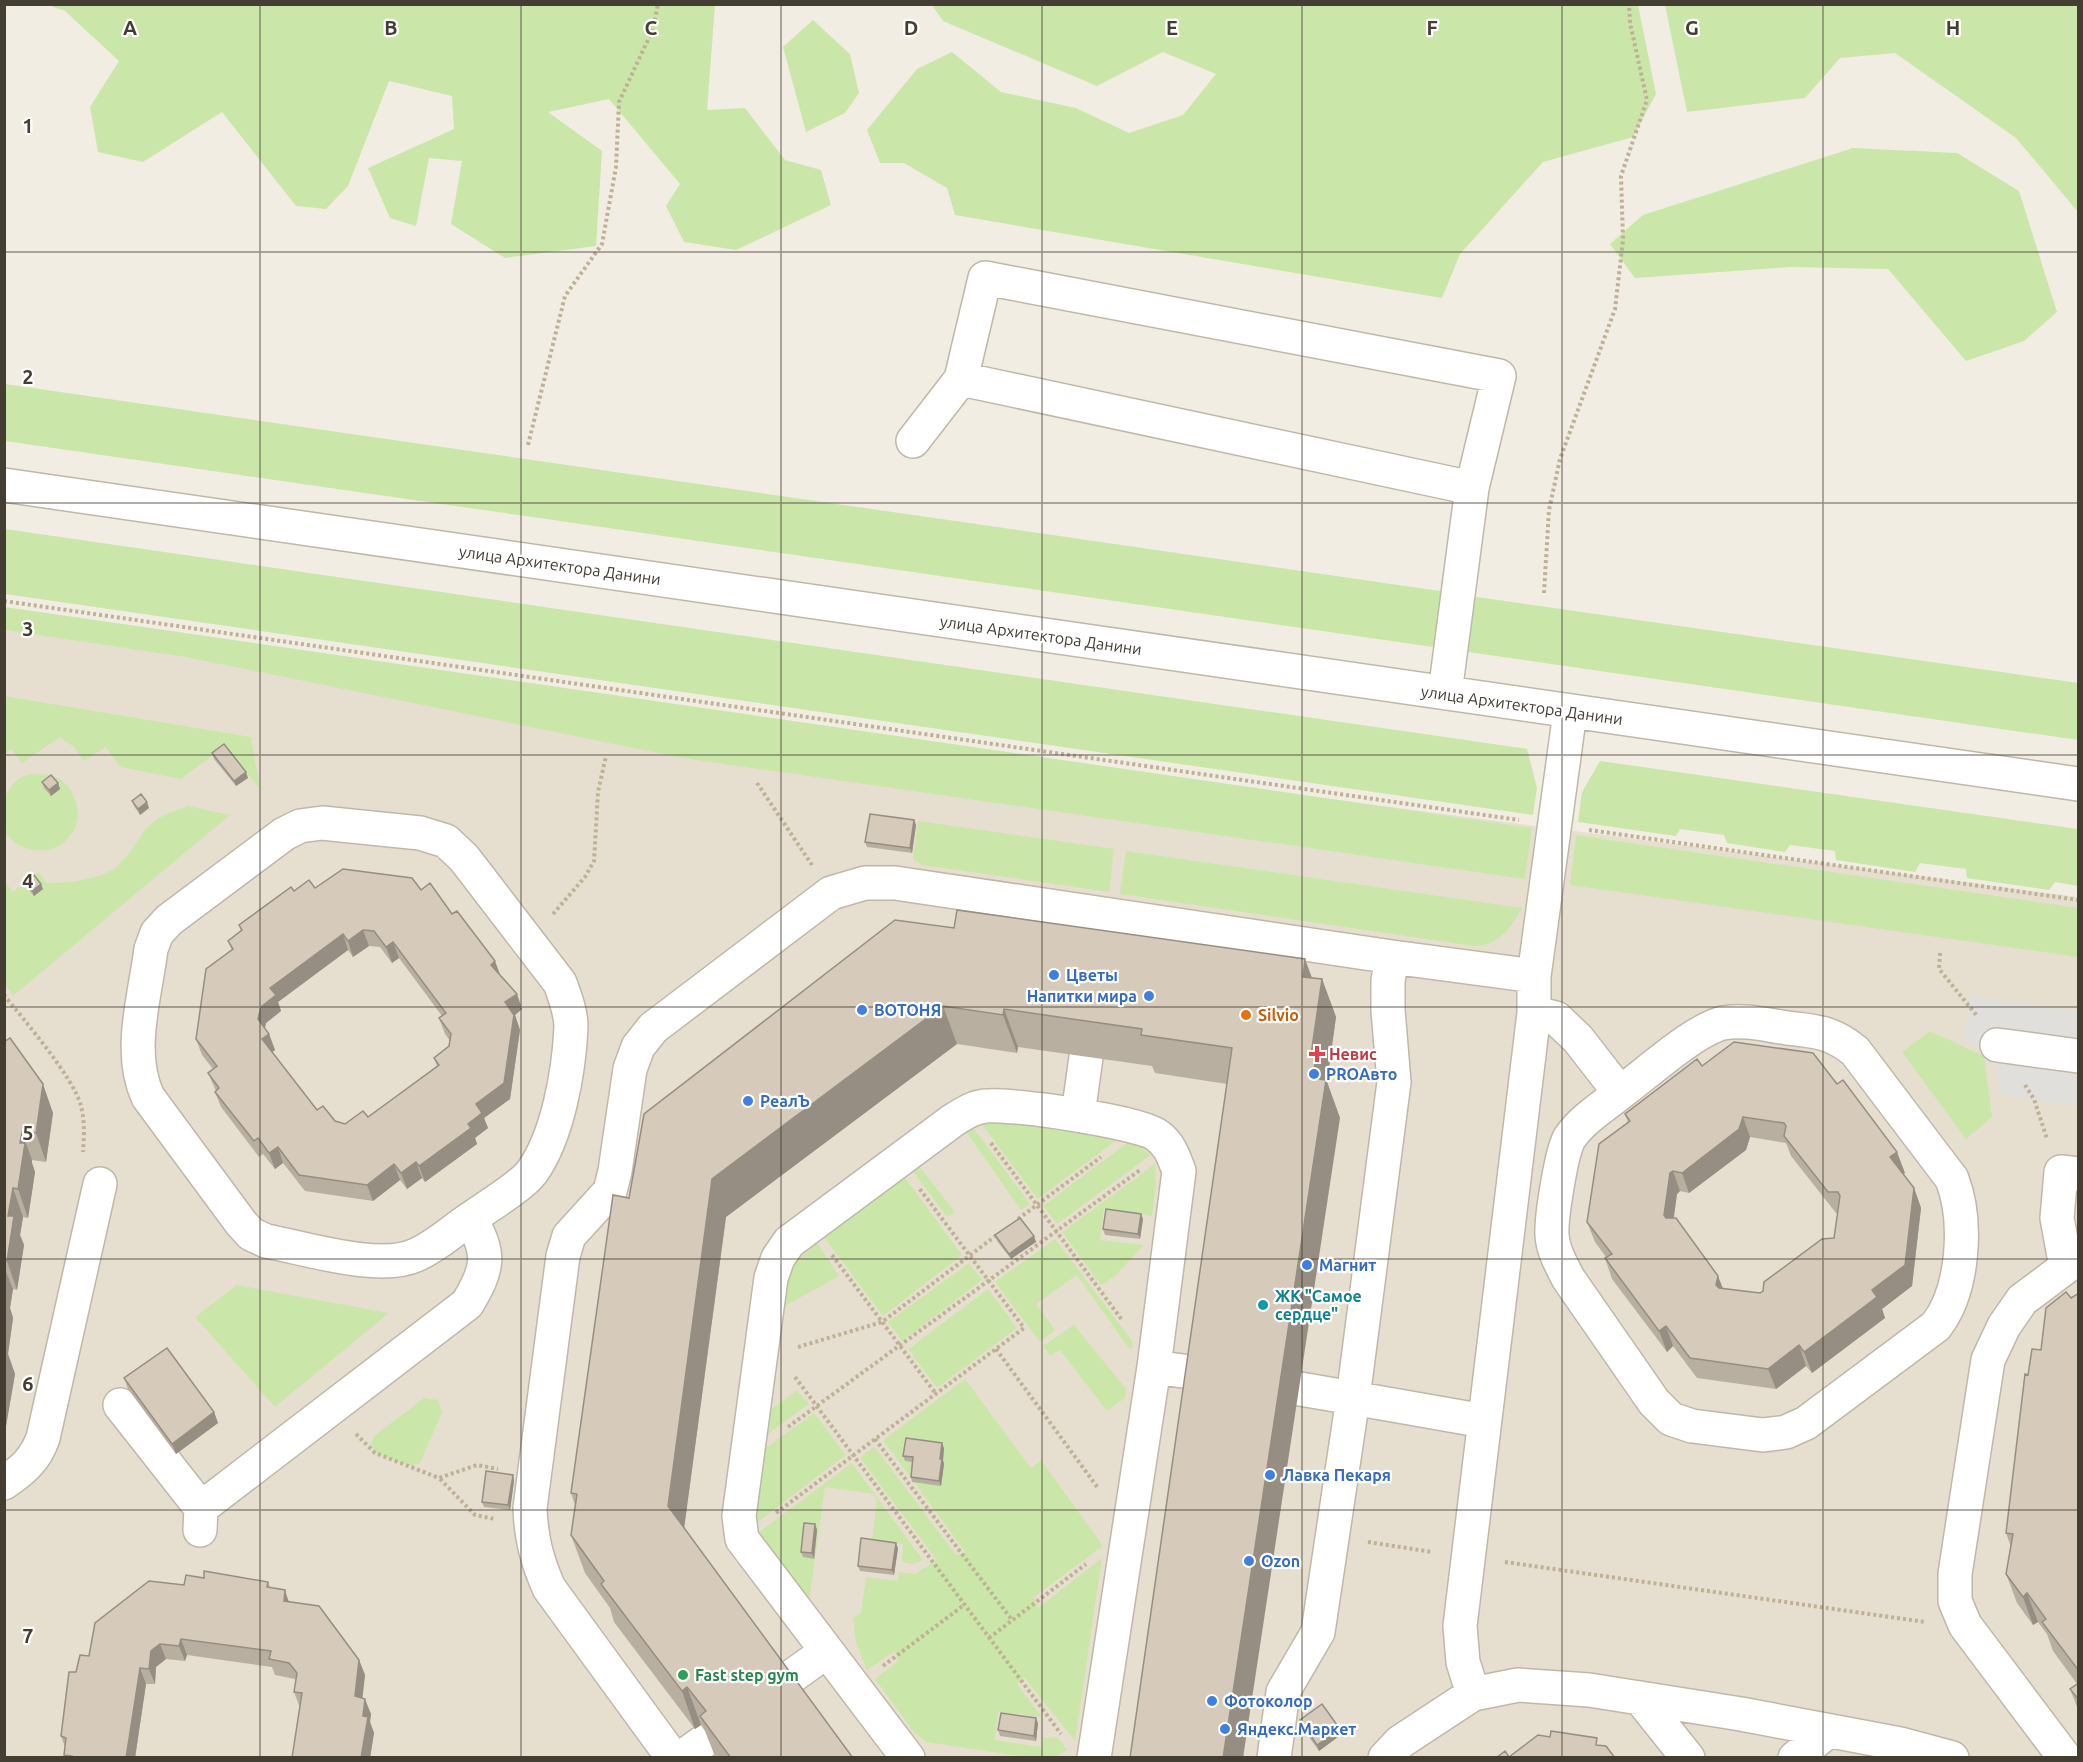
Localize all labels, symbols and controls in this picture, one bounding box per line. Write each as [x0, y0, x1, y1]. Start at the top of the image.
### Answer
text: A [123, 16, 137, 39]
text: B [384, 16, 398, 39]
text: C [645, 16, 658, 39]
text: D [904, 16, 918, 39]
text: E [1166, 16, 1178, 39]
text: F [1426, 16, 1438, 39]
text: G [1685, 16, 1699, 39]
text: H [1946, 16, 1960, 39]
text: 1 [22, 114, 34, 137]
text: 2 [22, 365, 34, 388]
street label: улица Архитектора Данини [458, 542, 662, 588]
street label: улица Архитектора Данини [939, 612, 1143, 658]
text: 3 [22, 617, 34, 640]
street label: улица Архитектора Данини [1420, 682, 1624, 728]
text: 4 [22, 869, 34, 892]
place label: Цветы [1066, 966, 1118, 984]
marker: Цветы [1047, 968, 1061, 982]
place label: Напитки мира [1027, 987, 1137, 1005]
marker: Напитки мира [1142, 989, 1156, 1003]
place label: ВОТОНЯ [874, 1001, 941, 1019]
marker: ВОТОНЯ [855, 1003, 869, 1017]
place label: Silvio [1258, 1006, 1299, 1024]
marker: Silvio [1239, 1008, 1253, 1022]
place label: Невис [1329, 1045, 1377, 1063]
marker: Невис [1310, 1047, 1324, 1061]
place label: PROАвто [1326, 1065, 1397, 1083]
marker: PROАвто [1307, 1067, 1321, 1081]
place label: РеалЪ [760, 1092, 810, 1110]
marker: РеалЪ [741, 1094, 755, 1108]
text: 5 [22, 1121, 34, 1144]
place label: Магнит [1319, 1256, 1376, 1274]
marker: Магнит [1300, 1258, 1314, 1272]
place label: ЖК "Самое сердце" [1275, 1287, 1362, 1323]
marker: ЖК "Самое сердце" [1256, 1298, 1270, 1312]
text: 6 [22, 1372, 34, 1395]
place label: Лавка Пекаря [1282, 1466, 1391, 1484]
marker: Лавка Пекаря [1263, 1468, 1277, 1482]
place label: Ozon [1261, 1552, 1300, 1570]
marker: Ozon [1242, 1554, 1256, 1568]
text: 7 [22, 1624, 34, 1647]
place label: Fast step gym [695, 1666, 799, 1684]
marker: Fast step gym [676, 1668, 690, 1682]
place label: Фотоколор [1224, 1692, 1313, 1710]
marker: Фотоколор [1205, 1694, 1219, 1708]
place label: Яндекс.Маркет [1237, 1720, 1356, 1738]
marker: Яндекс.Маркет [1218, 1722, 1232, 1736]

